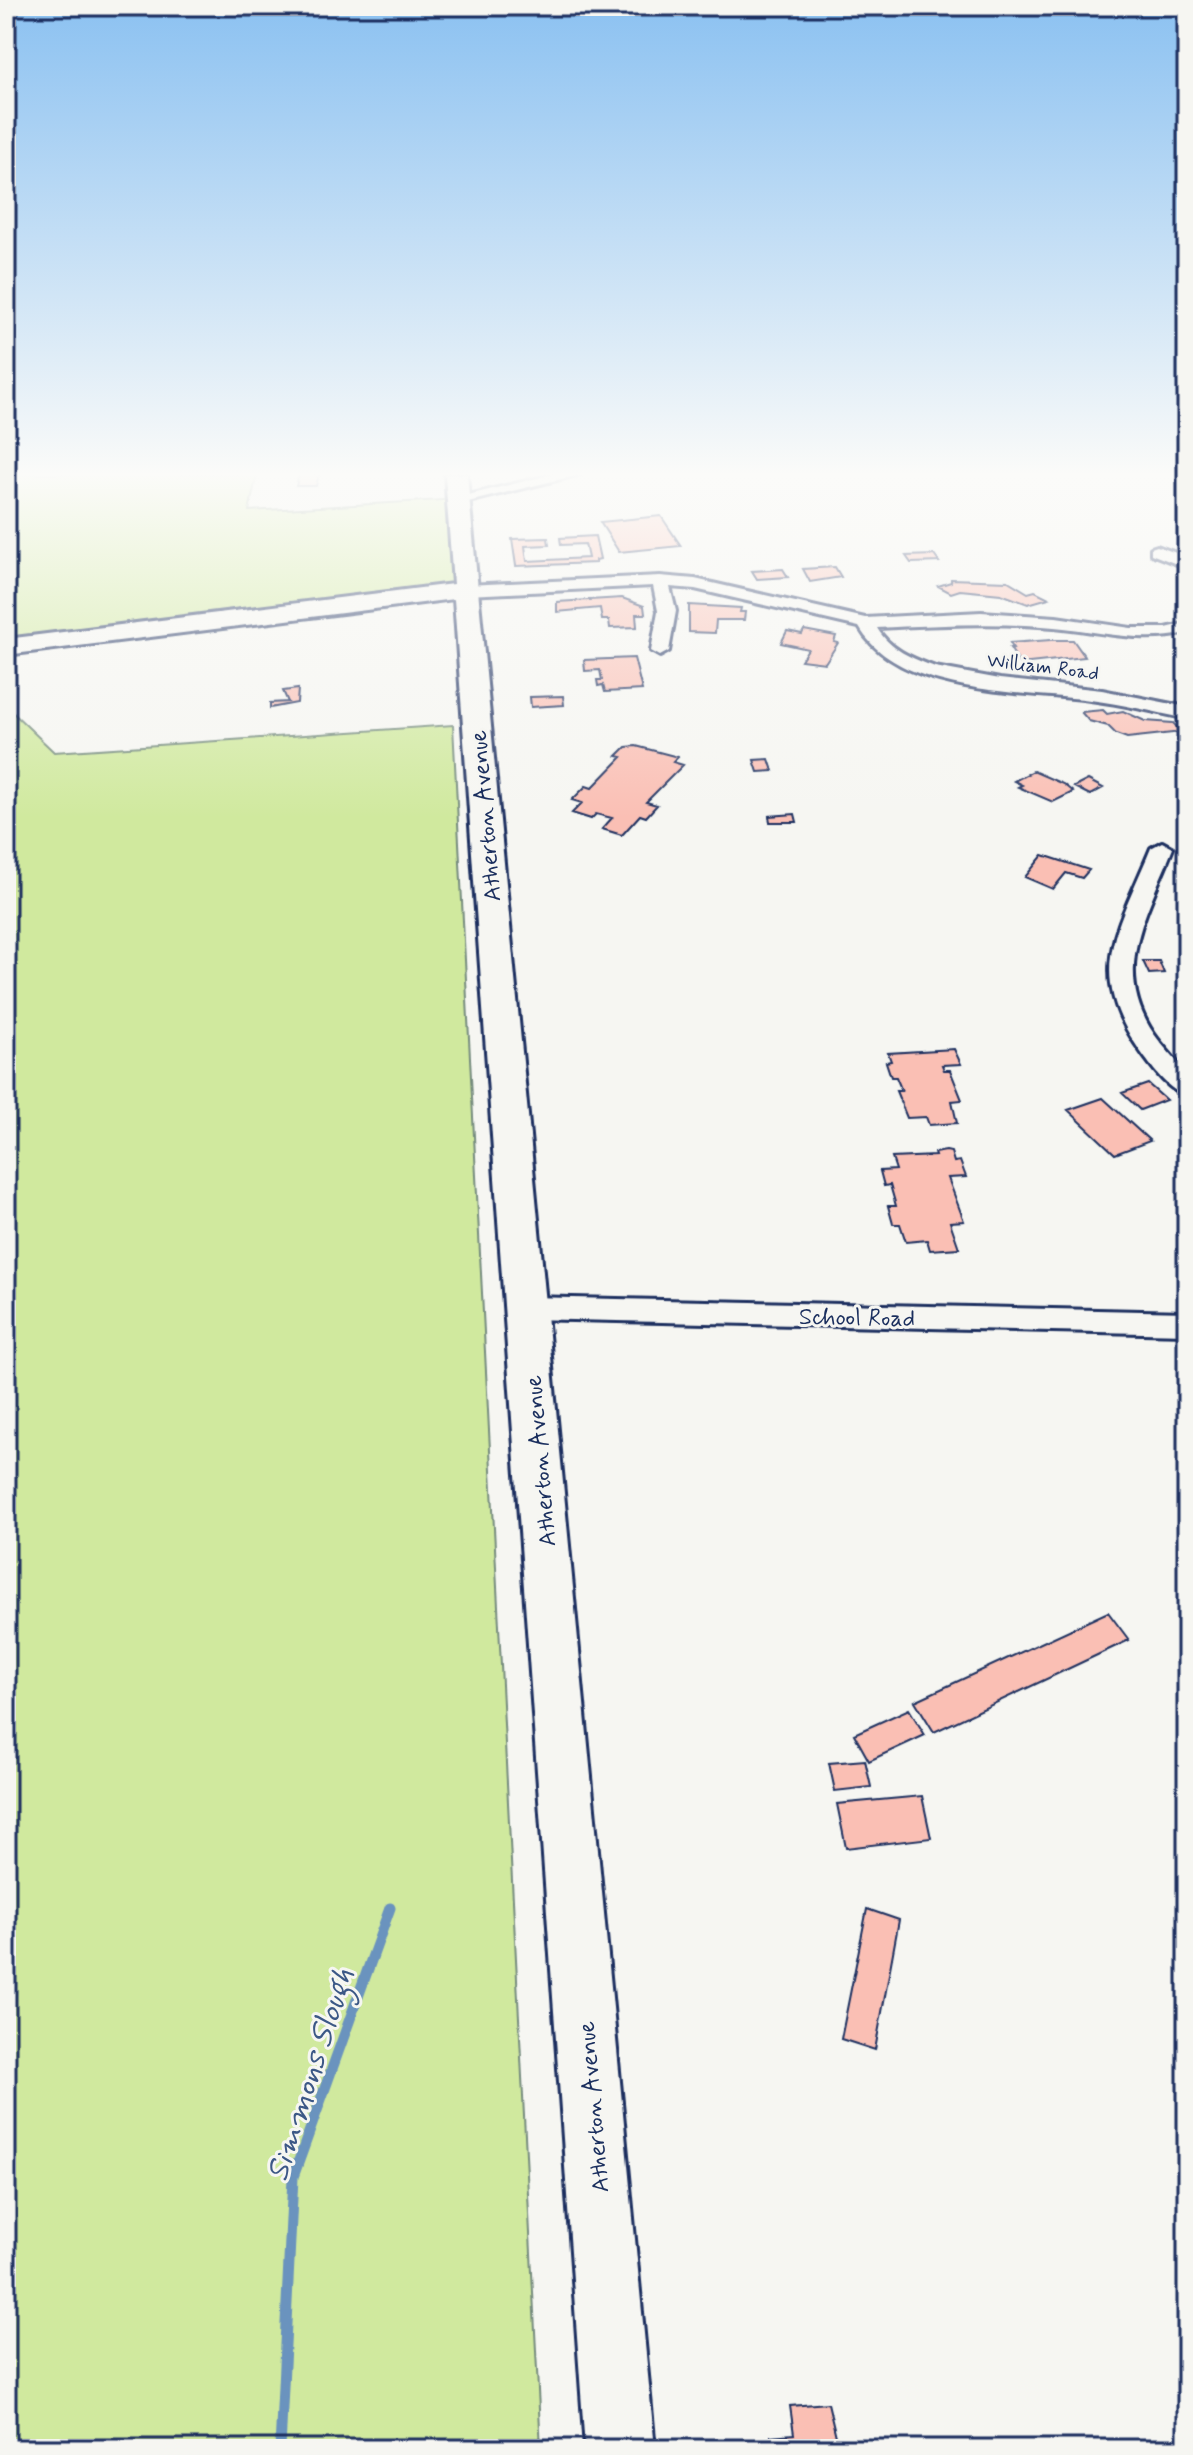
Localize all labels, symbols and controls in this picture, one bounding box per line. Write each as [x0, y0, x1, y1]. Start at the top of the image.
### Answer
street label: William Road [985, 647, 1100, 688]
street label: Atherton Avenue [464, 729, 509, 903]
street label: School Road [799, 1302, 915, 1335]
street label: Atherton Avenue [519, 1374, 564, 1548]
water label: Simmons Slough [257, 1963, 369, 2188]
street label: Atherton Avenue [572, 2020, 617, 2194]

